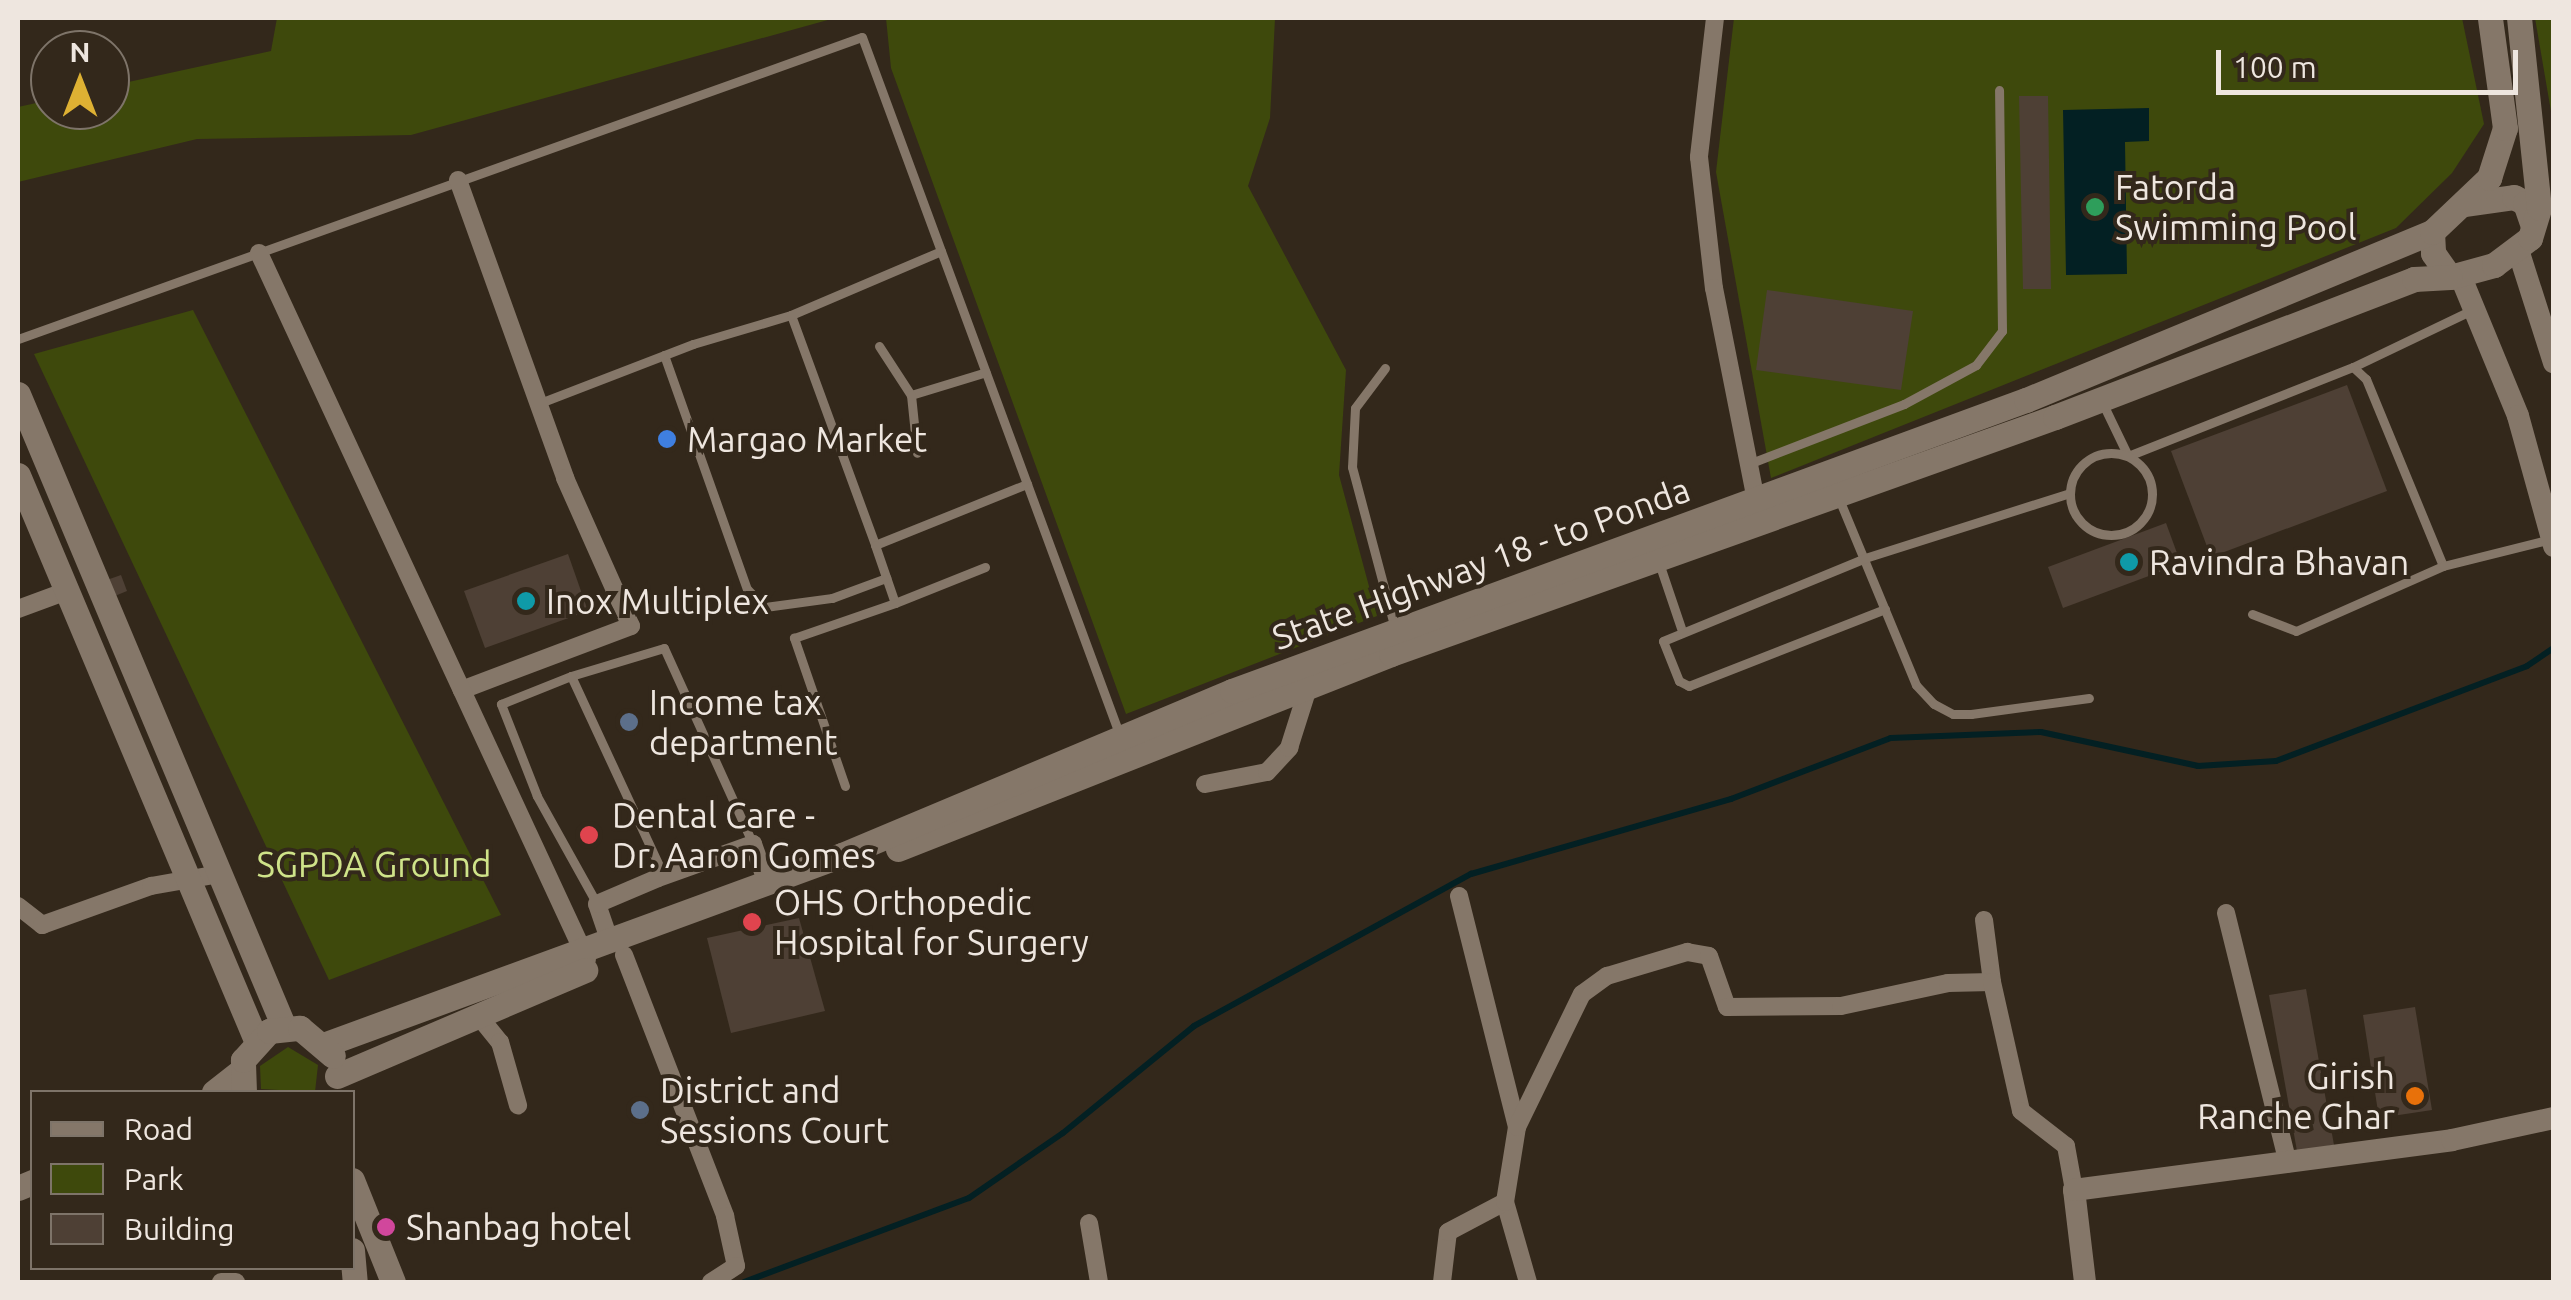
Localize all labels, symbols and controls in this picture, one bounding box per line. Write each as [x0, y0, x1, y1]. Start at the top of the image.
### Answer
north arrow [30, 30, 130, 130]
scale bar [2221, 30, 2524, 92]
text: N [70, 36, 90, 67]
text: 100 m [2233, 50, 2317, 84]
place label: Fatorda Swimming Pool [2115, 166, 2357, 248]
marker: Fatorda Swimming Pool [2084, 196, 2106, 218]
place label: Margao Market [687, 418, 927, 460]
marker: Margao Market [656, 428, 678, 450]
street label: State Highway 18 - to Ponda [1267, 468, 1695, 658]
place label: Ravindra Bhavan [2149, 541, 2409, 583]
marker: Ravindra Bhavan [2118, 551, 2140, 573]
place label: Inox Multiplex [546, 580, 769, 622]
marker: Inox Multiplex [515, 590, 537, 612]
place label: Income tax department [649, 681, 838, 763]
marker: Income tax department [618, 711, 640, 733]
place label: Dental Care - Dr. Aaron Gomes [612, 794, 876, 876]
marker: Dental Care - Dr. Aaron Gomes [576, 822, 602, 848]
park label: SGPDA Ground [257, 843, 491, 885]
place label: OHS Orthopedic Hospital for Surgery [774, 881, 1089, 963]
marker: OHS Orthopedic Hospital for Surgery [739, 909, 765, 935]
place label: Girish Ranche Ghar [2197, 1055, 2395, 1137]
place label: District and Sessions Court [660, 1069, 889, 1151]
marker: Girish Ranche Ghar [2404, 1085, 2426, 1107]
legend [30, 1090, 355, 1270]
marker: District and Sessions Court [629, 1099, 651, 1121]
text: Road [124, 1112, 193, 1146]
text: Park [124, 1162, 184, 1196]
place label: Shanbag hotel [406, 1206, 632, 1248]
text: Building [124, 1212, 235, 1246]
marker: Shanbag hotel [375, 1216, 397, 1238]

